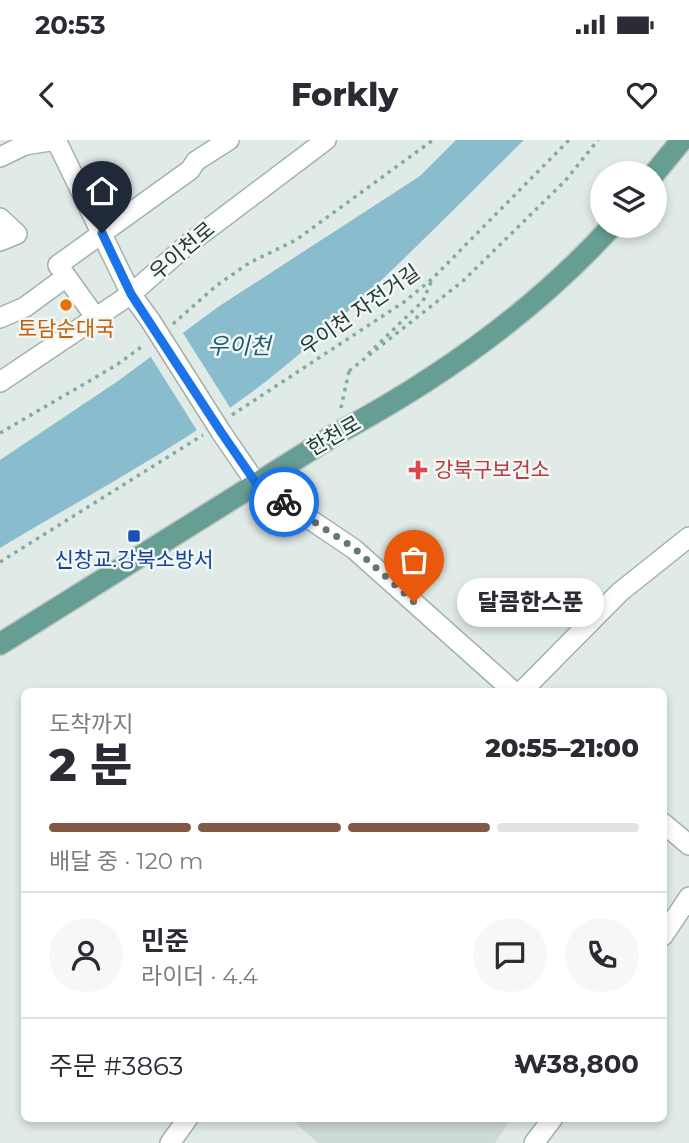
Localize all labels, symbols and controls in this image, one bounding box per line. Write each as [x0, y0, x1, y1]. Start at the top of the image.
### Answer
text: 20:53 [35, 9, 106, 41]
text: Forkly [291, 75, 398, 114]
icon: back [28, 76, 66, 114]
icon: heart [623, 76, 661, 114]
pin [72, 161, 132, 233]
map controls [590, 161, 667, 238]
button: layers [590, 161, 667, 238]
icon: home [83, 172, 121, 210]
street label: 우이천로 [144, 216, 219, 285]
street label: 우이천 자전거길 [295, 259, 425, 360]
marker: 토담순대국 [58, 297, 74, 313]
place label: 토담순대국 [18, 316, 114, 341]
water label: 우이천 [207, 332, 274, 360]
street label: 한천로 [302, 410, 365, 461]
place label: 강북구보건소 [434, 457, 550, 482]
marker: 강북구보건소 [408, 460, 428, 480]
courier [249, 467, 319, 537]
icon: bike [265, 483, 303, 521]
marker: 신창교.강북소방서 [126, 528, 142, 544]
pin [384, 530, 444, 602]
icon: bag [395, 541, 433, 579]
place label: 신창교.강북소방서 [54, 547, 214, 572]
callout: 달콤한스푼 [456, 578, 603, 626]
text: 달콤한스푼 [478, 588, 583, 616]
text: 도착까지 [49, 710, 134, 738]
text: 20:55–21:00 [485, 732, 639, 764]
text: 2 분 [49, 736, 132, 793]
text: 배달 중 · 120 m [49, 847, 203, 875]
button: person [49, 918, 123, 992]
button: chat [473, 918, 547, 992]
button: phone [565, 918, 639, 992]
text: 민준 [141, 925, 189, 957]
text: 라이더 · 4.4 [141, 962, 258, 990]
text: ₩38,800 [514, 1048, 639, 1080]
text: 주문 #3863 [49, 1050, 184, 1082]

